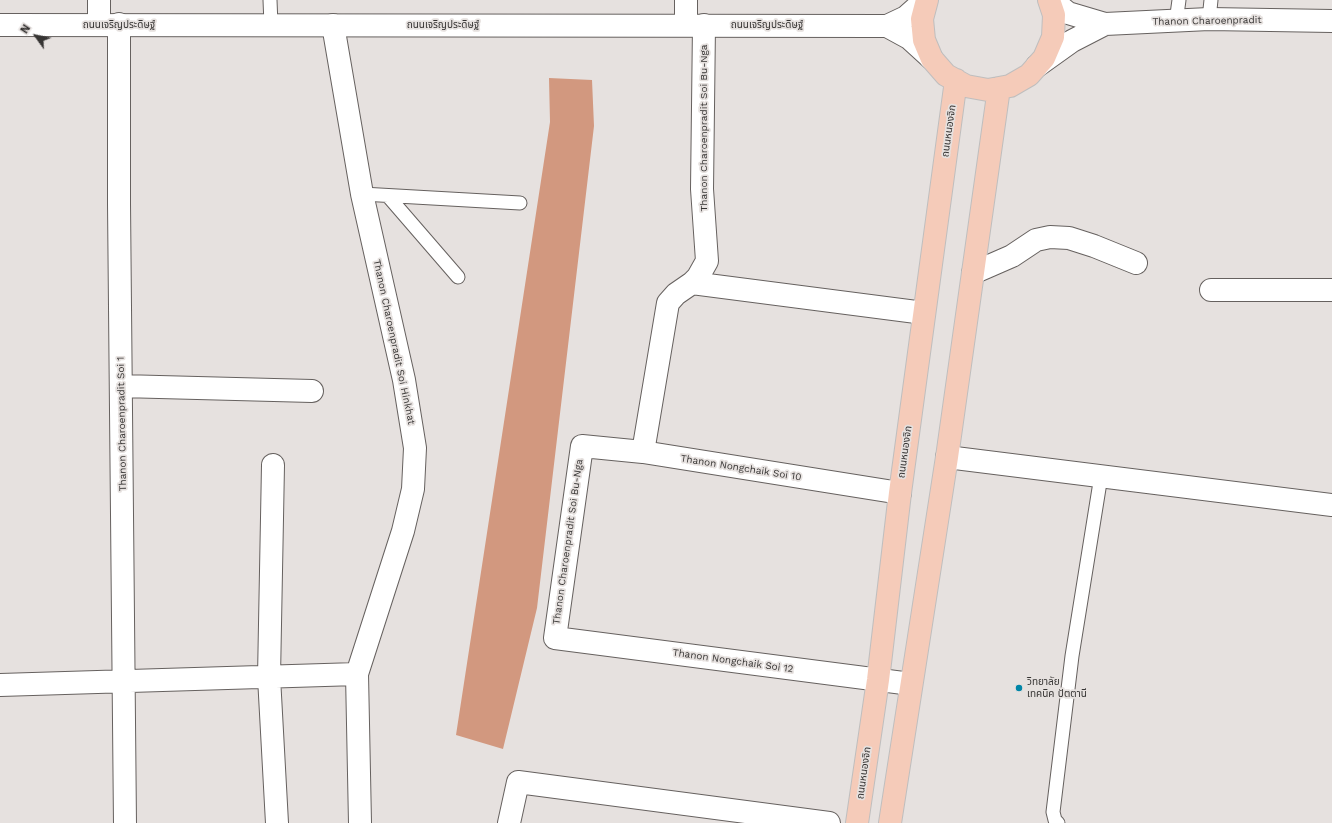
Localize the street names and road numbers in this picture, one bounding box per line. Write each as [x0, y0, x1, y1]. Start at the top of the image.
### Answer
street label: Thanon Charoenpradit [1152, 14, 1262, 28]
street label: ถนนเจริญประดิษฐ์ [83, 19, 155, 31]
street label: ถนนเจริญประดิษฐ์ [407, 19, 479, 31]
street label: ถนนเจริญประดิษฐ์ [731, 19, 803, 31]
street label: Thanon Charoenpradit Soi Bu-Nga [698, 45, 710, 211]
street label: ถนนหนองจิก [939, 104, 959, 158]
street label: Thanon Charoenpradit Soi Hinkhat [371, 258, 417, 426]
street label: Thanon Charoenpradit Soi 1 [115, 356, 129, 492]
street label: ถนนหนองจิก [895, 425, 915, 479]
street label: Thanon Nongchaik Soi 10 [680, 453, 802, 483]
street label: Thanon Charoenpradit Soi Bu-Nga [550, 458, 586, 626]
street label: Thanon Nongchaik Soi 12 [672, 647, 794, 675]
street label: ถนนหนองจิก [854, 746, 874, 800]

